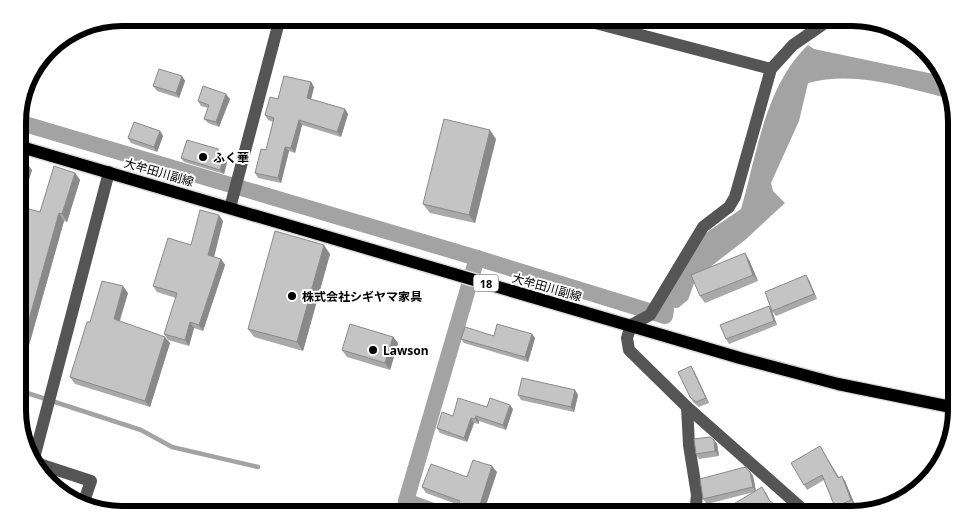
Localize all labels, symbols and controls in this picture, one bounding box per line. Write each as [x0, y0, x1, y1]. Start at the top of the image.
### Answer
place label: ふく華 [213, 149, 249, 166]
marker: ふく華 [197, 151, 209, 163]
street label: 大牟田川副線 [122, 154, 196, 190]
street label: 大牟田川副線 [510, 269, 584, 305]
road number: 18 [474, 274, 498, 292]
place label: 株式会社シギヤマ家具 [302, 288, 422, 305]
marker: 株式会社シギヤマ家具 [286, 290, 298, 302]
place label: Lawson [383, 342, 429, 359]
marker: Lawson [367, 344, 379, 356]

